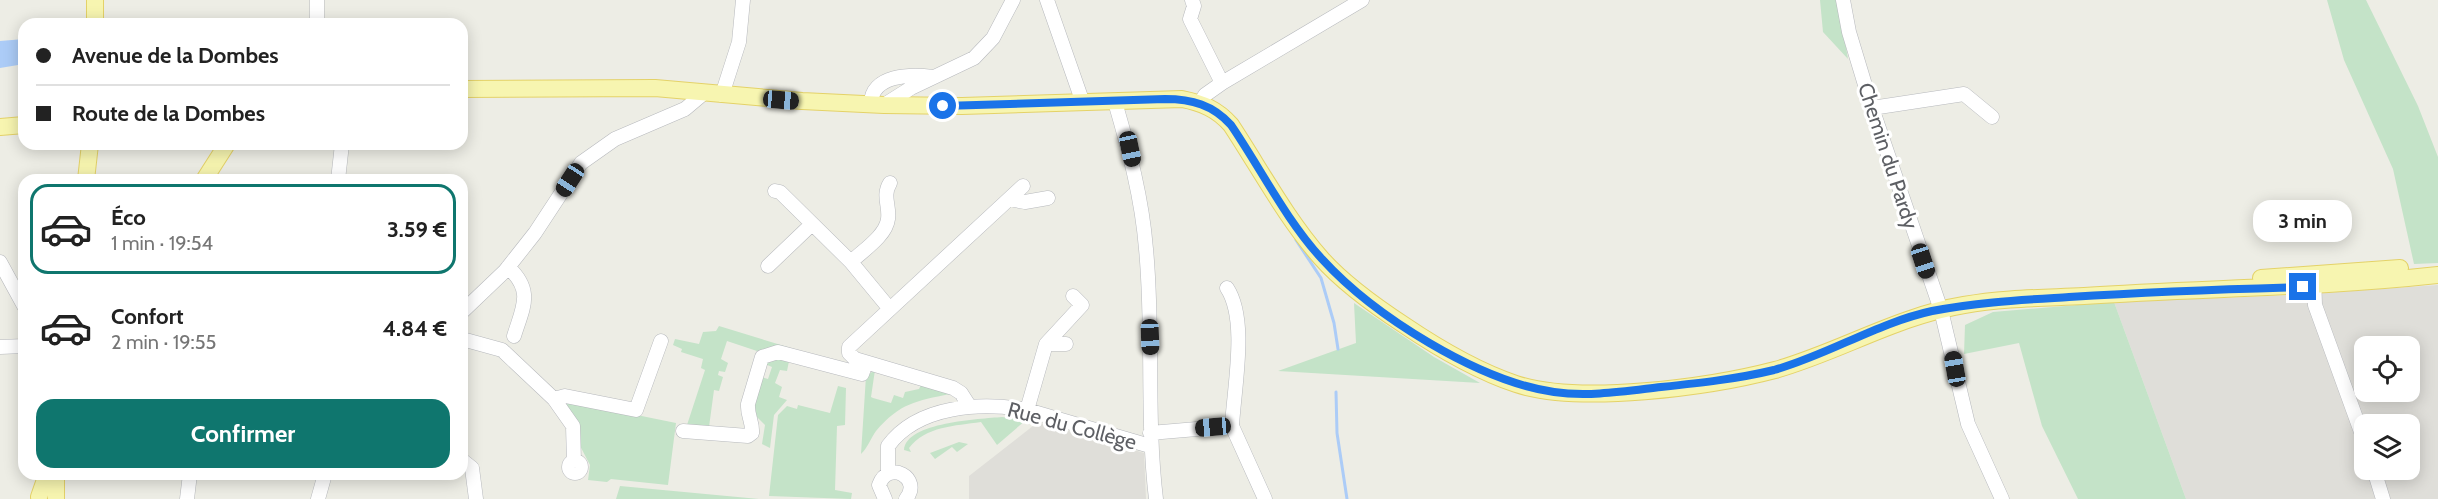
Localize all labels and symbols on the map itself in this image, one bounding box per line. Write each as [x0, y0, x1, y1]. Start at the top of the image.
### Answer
street label: Chemin du Pardy [1853, 80, 1924, 232]
car [762, 89, 800, 111]
route start [929, 92, 956, 119]
car [1117, 130, 1143, 168]
car [553, 160, 587, 200]
callout: 3 min [2254, 200, 2352, 242]
car [1909, 241, 1937, 281]
route end [2289, 273, 2316, 300]
car [1140, 319, 1160, 355]
car [1943, 350, 1967, 388]
street label: Rue du Collège [1005, 396, 1139, 455]
car [1194, 416, 1232, 438]

